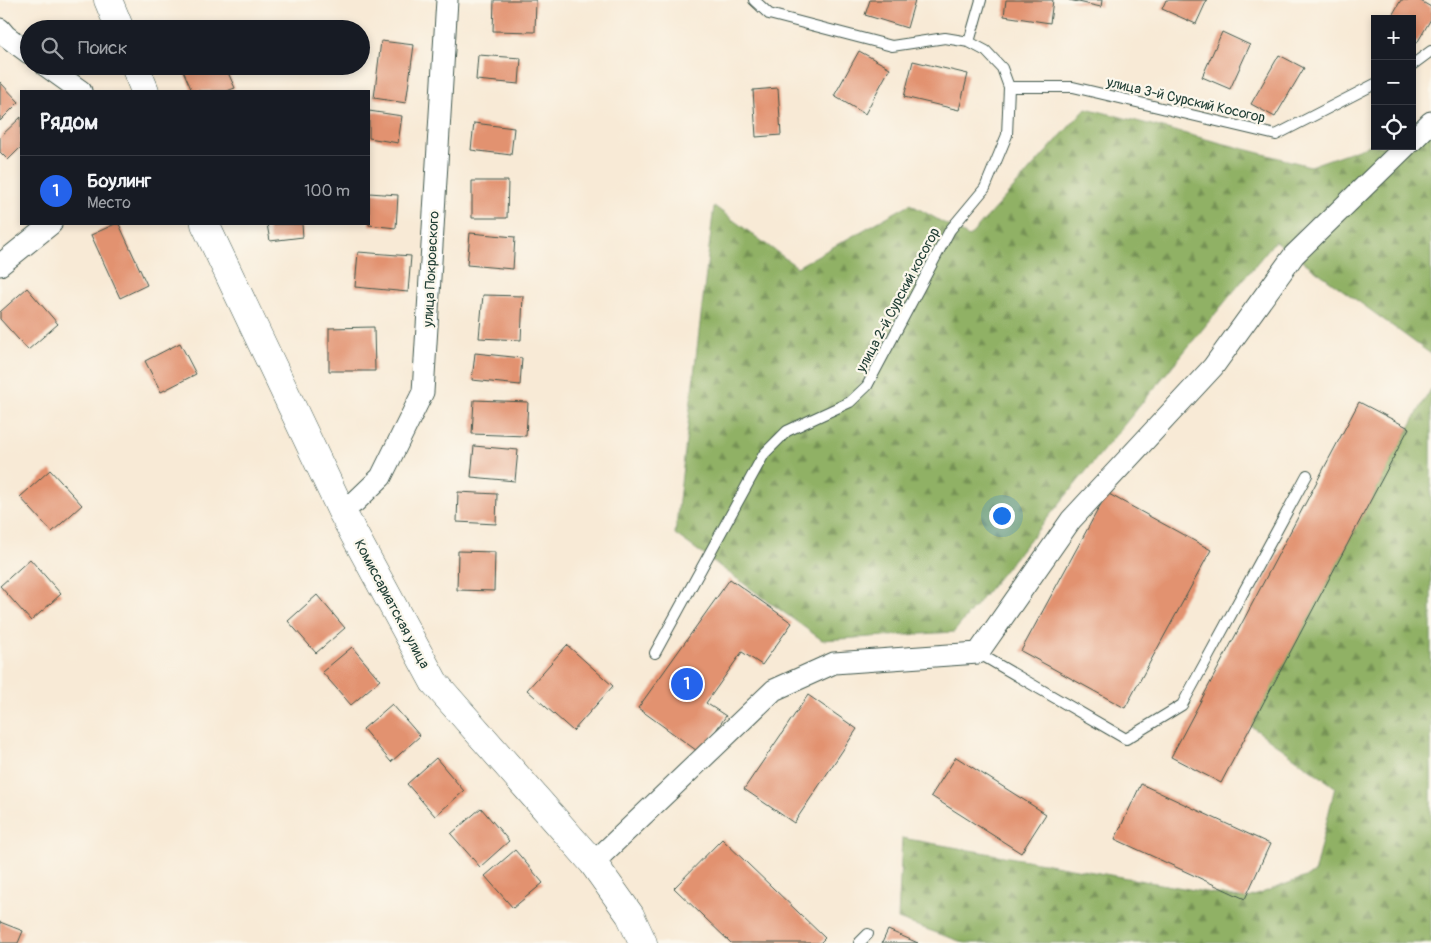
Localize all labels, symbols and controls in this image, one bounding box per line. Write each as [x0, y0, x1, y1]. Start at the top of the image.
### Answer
map controls [1371, 15, 1416, 150]
button: + [1371, 15, 1416, 60]
search box [20, 20, 370, 75]
icon: search [38, 34, 66, 62]
text: Поиск [78, 36, 128, 60]
button: − [1371, 60, 1416, 105]
street label: улица 3-й Сурский Косогор [1104, 73, 1267, 127]
button: locate [1371, 105, 1416, 150]
text: Рядом [40, 109, 98, 136]
text: Боулинг [87, 169, 151, 193]
text: 1 [53, 181, 59, 201]
text: 100 m [304, 181, 350, 201]
text: Место [87, 193, 131, 213]
street label: улица Покровского [419, 210, 443, 328]
street label: улица 2-й Сурский косогор [852, 224, 944, 376]
your location [989, 503, 1015, 529]
street label: Комиссариатская улица [351, 537, 433, 671]
pin: 1 [671, 665, 703, 703]

